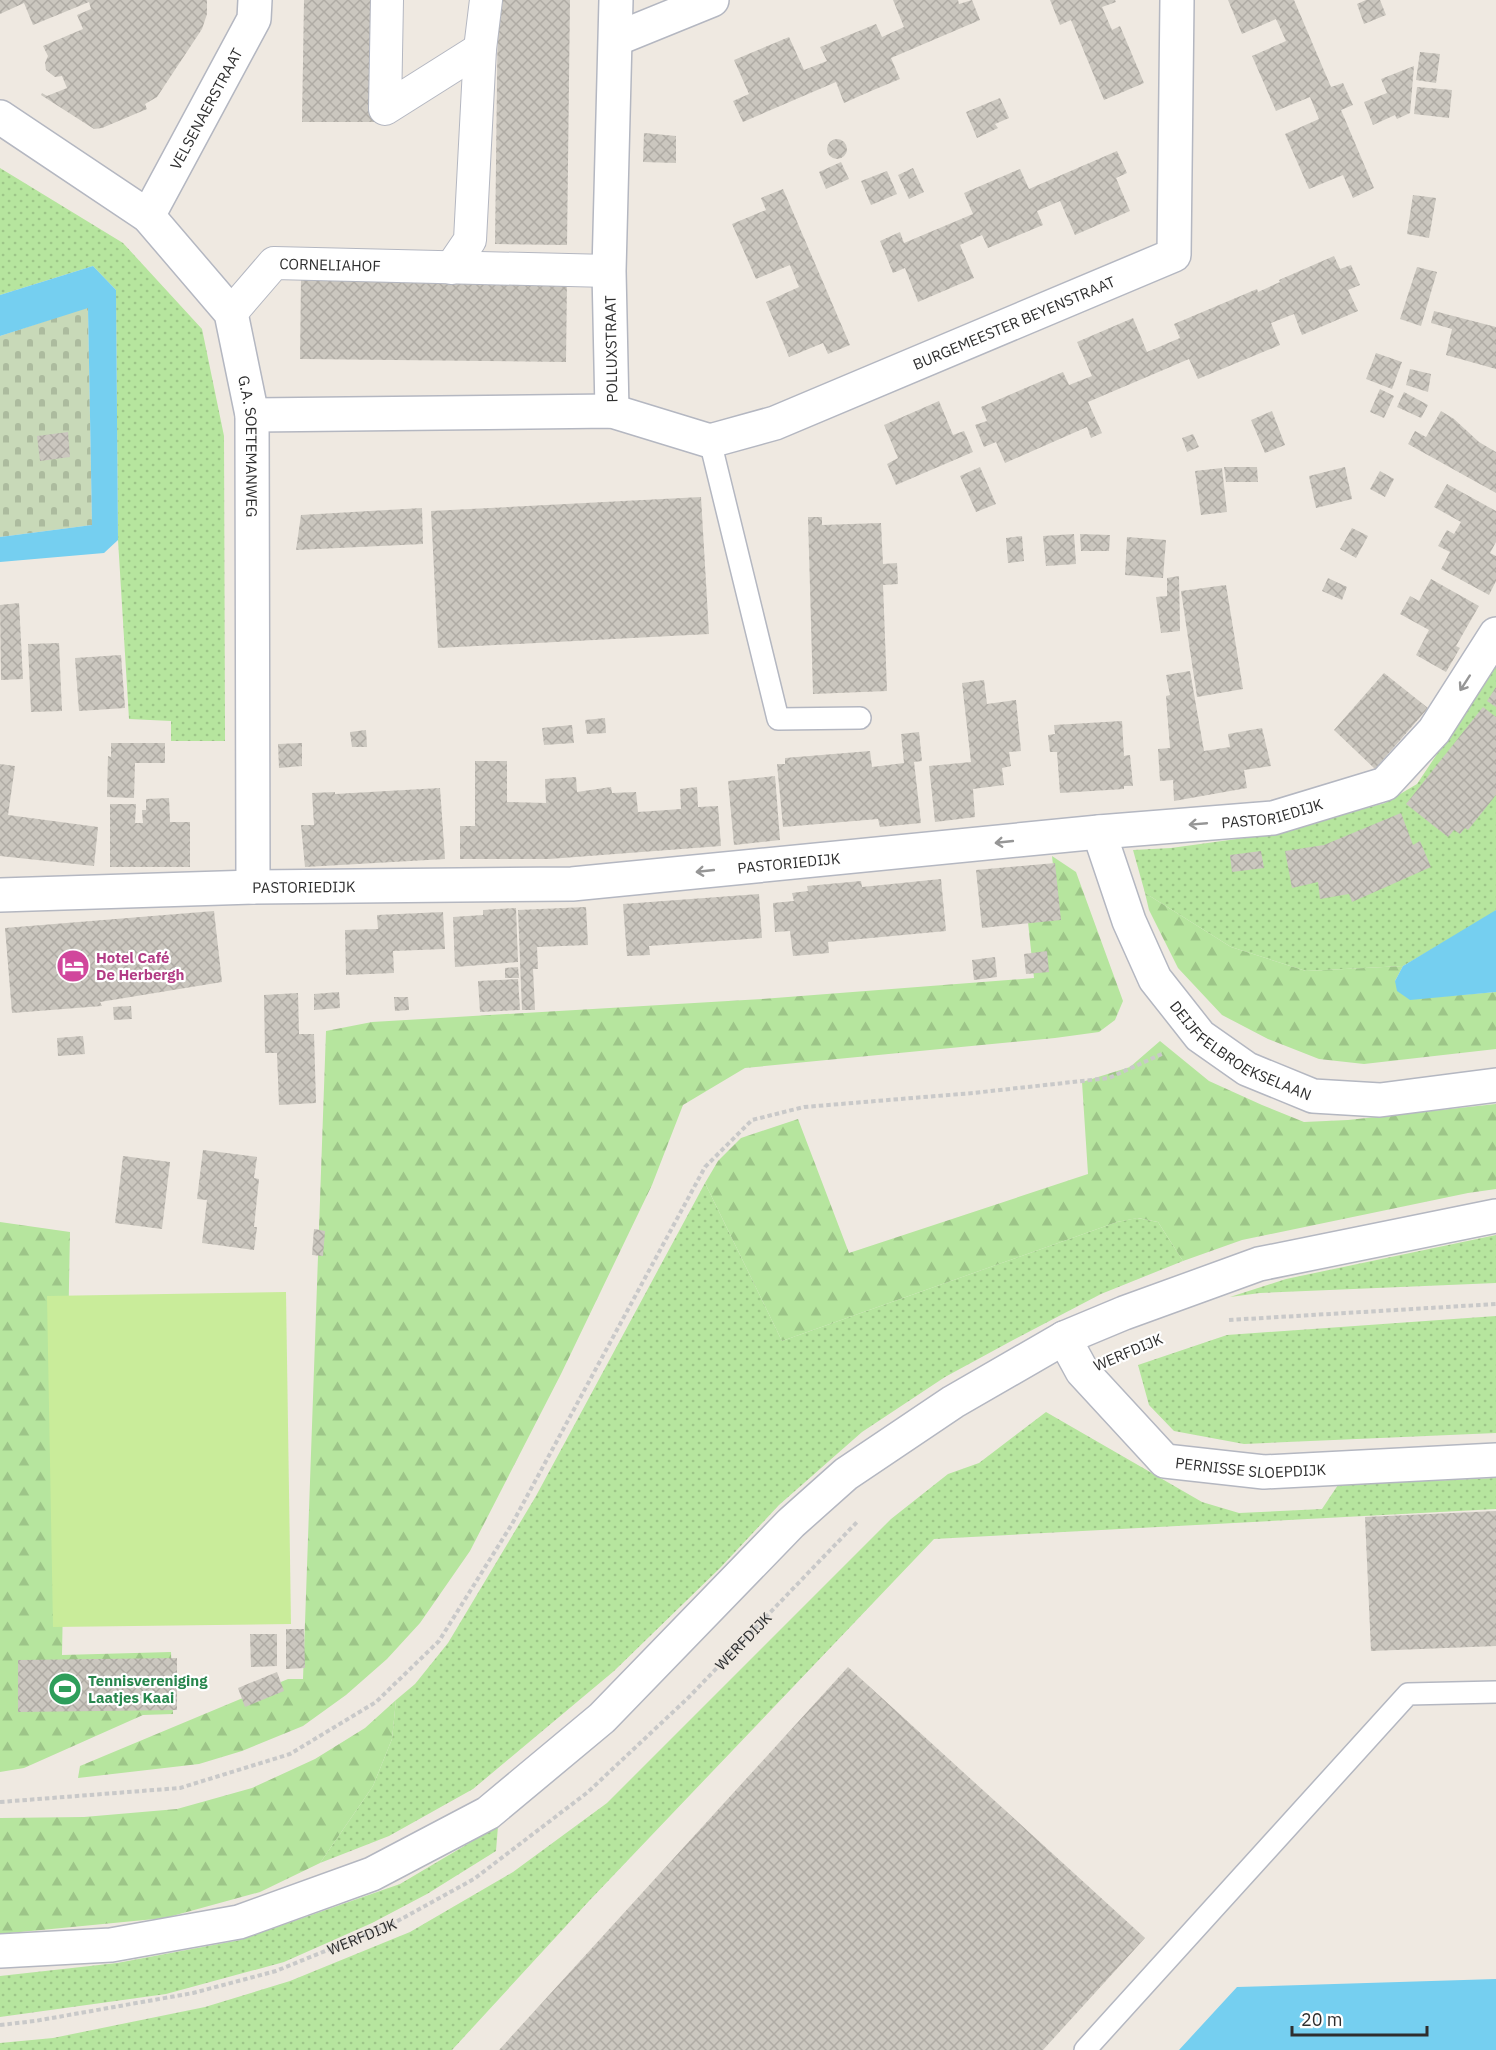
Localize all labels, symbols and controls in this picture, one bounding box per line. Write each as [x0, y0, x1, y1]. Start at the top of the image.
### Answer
street label: VELSENAERSTRAAT [165, 44, 246, 173]
street label: CORNELIAHOF [279, 254, 381, 275]
street label: BURGEMEESTER BEYENSTRAAT [910, 271, 1118, 373]
street label: POLLUXSTRAAT [601, 295, 621, 403]
street label: G.A. SOETEMANWEG [235, 374, 262, 517]
one-way arrow [1458, 675, 1471, 692]
street label: PASTORIEDIJK [1221, 794, 1325, 832]
one-way arrow [1188, 819, 1208, 830]
one-way arrow [994, 837, 1014, 848]
street label: PASTORIEDIJK [737, 848, 842, 877]
one-way arrow [696, 866, 716, 877]
street label: PASTORIEDIJK [252, 877, 356, 897]
hotel icon: Hotel Café De Herbergh [55, 948, 91, 984]
place label: Hotel Café De Herbergh [96, 948, 184, 984]
street label: DEIJFFELBROEKSELAAN [1166, 997, 1314, 1104]
street label: WERFDIJK [1091, 1329, 1166, 1375]
street label: PERNISSE SLOEPDIJK [1174, 1453, 1327, 1482]
street label: WERFDIJK [711, 1608, 775, 1674]
sports icon: Tennisvereniging Laatjes Kaai [47, 1671, 83, 1707]
place label: Tennisvereniging Laatjes Kaai [88, 1671, 208, 1707]
street label: WERFDIJK [324, 1913, 400, 1959]
scale bar [1292, 1999, 1427, 2037]
text: 20 m [1301, 2008, 1343, 2031]

